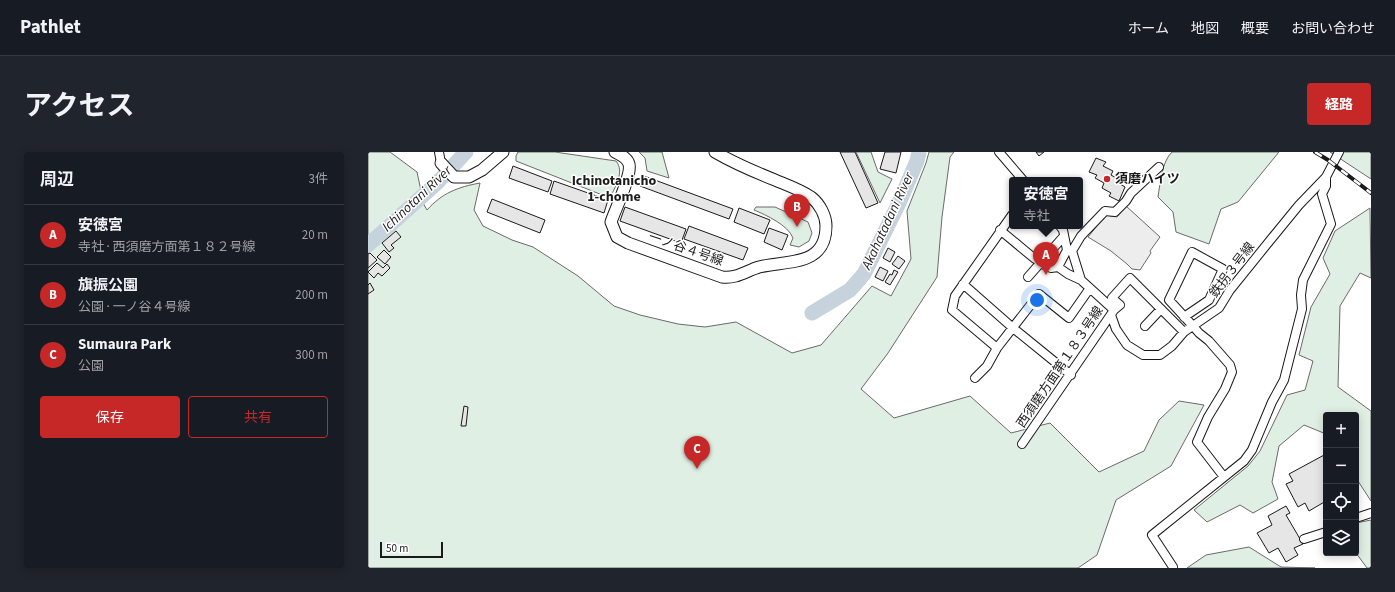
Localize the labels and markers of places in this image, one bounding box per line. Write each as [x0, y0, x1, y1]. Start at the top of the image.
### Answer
place label: 須磨ハイツ [1115, 170, 1180, 188]
marker: 須磨ハイツ [1102, 174, 1112, 184]
pin: B [784, 194, 810, 227]
pin: A [1033, 242, 1059, 275]
pin: C [684, 436, 710, 469]

